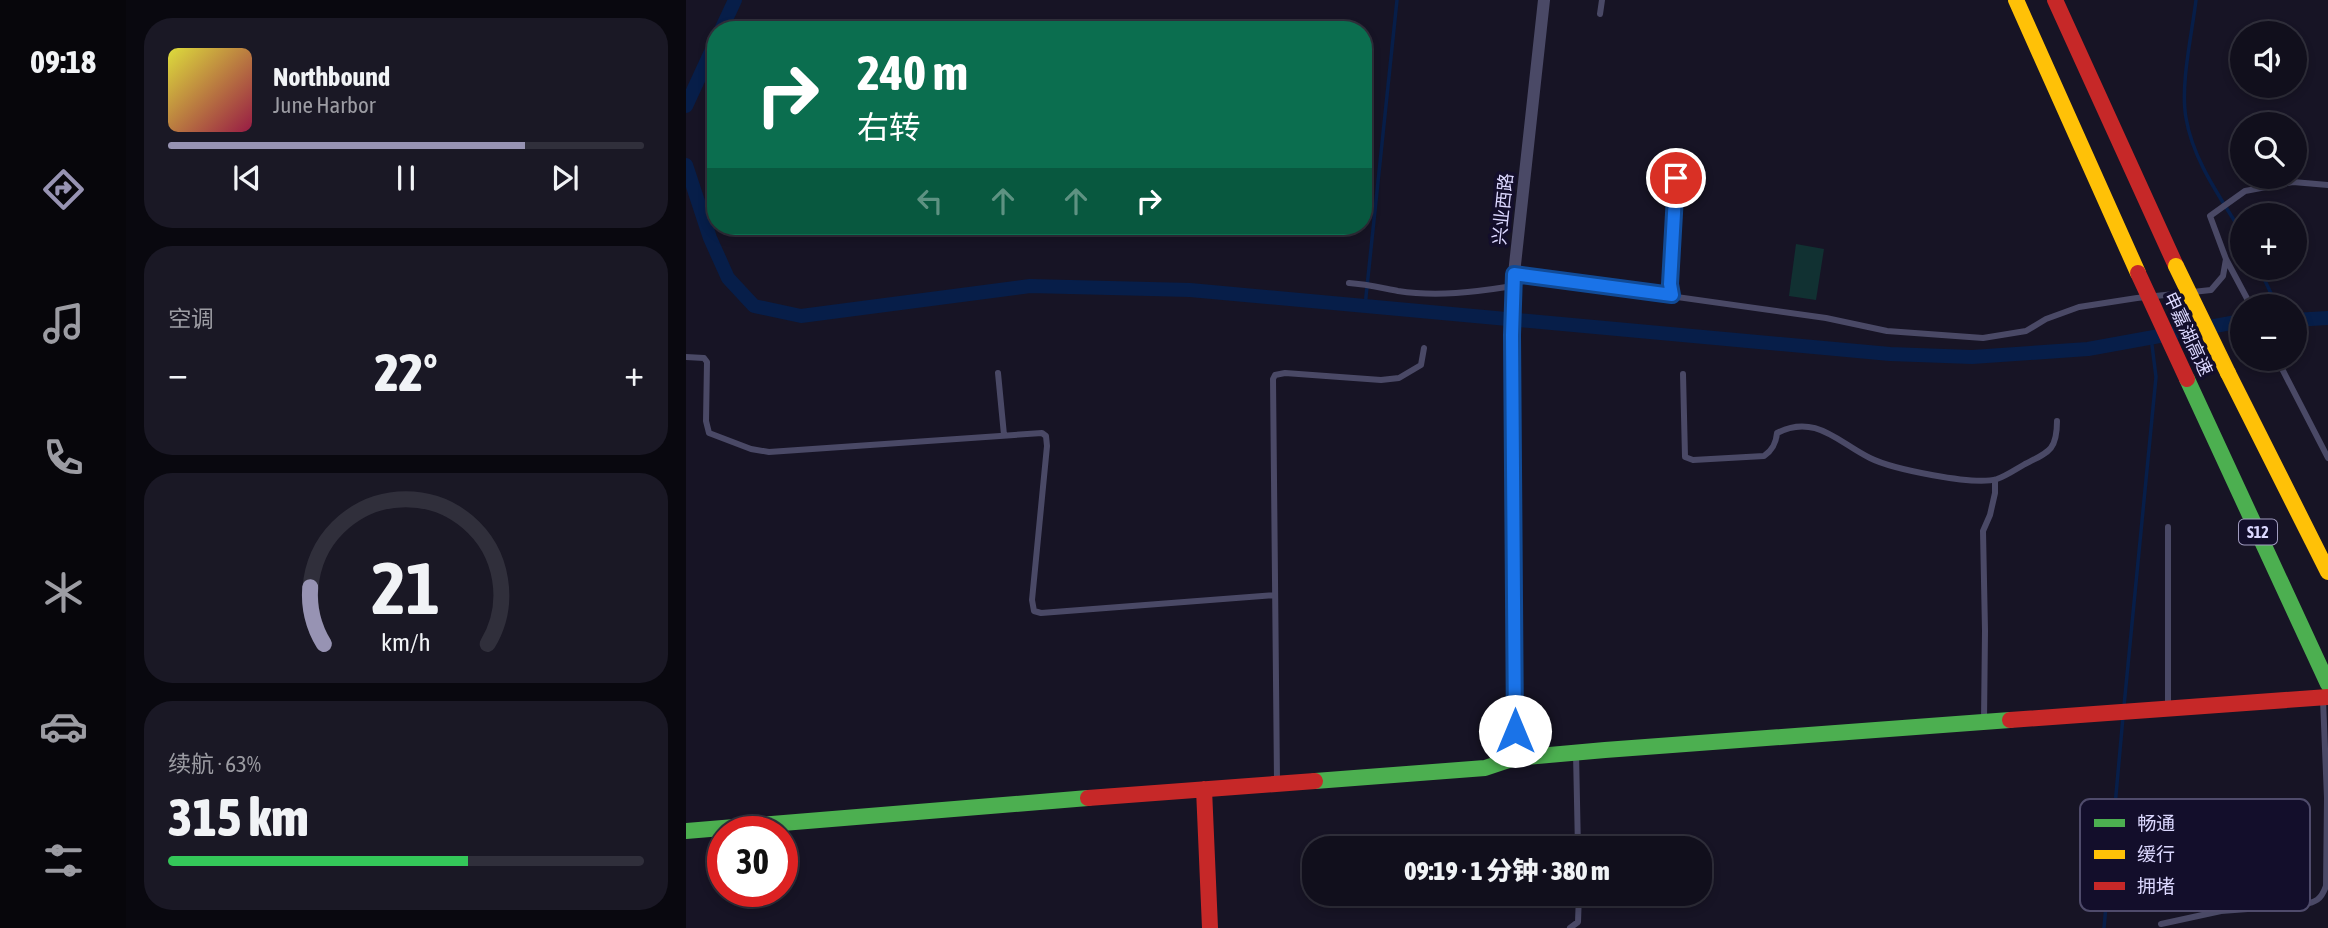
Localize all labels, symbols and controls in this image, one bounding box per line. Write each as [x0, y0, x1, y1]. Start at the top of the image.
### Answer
map controls [2230, 21, 2307, 371]
button: sound [2230, 21, 2307, 98]
text: 09:18 [30, 43, 96, 80]
text: 240 m [857, 44, 968, 100]
icon: right [742, 49, 833, 140]
text: Northbound [273, 62, 390, 92]
text: June Harbor [273, 92, 376, 118]
text: 右转 [857, 109, 921, 146]
button: search [2230, 112, 2307, 189]
pin [1646, 148, 1706, 208]
icon: previous [228, 159, 266, 197]
icon: pause [387, 159, 425, 197]
icon: next [546, 159, 584, 197]
icon: arrive [1657, 159, 1695, 197]
icon: directions [39, 165, 88, 214]
street label: 兴业西路 [1488, 172, 1517, 246]
icon: left [911, 182, 949, 220]
icon: ahead [984, 182, 1022, 220]
icon: ahead [1057, 182, 1095, 220]
icon: right [1130, 182, 1168, 220]
button: + [2230, 203, 2307, 280]
street label: 申嘉湖高速 [2160, 289, 2217, 379]
button: − [2230, 294, 2307, 371]
icon: music [39, 299, 88, 348]
text: 空调 [168, 306, 214, 332]
text: 22° [374, 342, 438, 402]
text: − [168, 351, 188, 394]
text: + [624, 351, 644, 394]
icon: phone [39, 433, 88, 482]
road number: S12 [2239, 520, 2277, 544]
text: 21 [372, 546, 440, 629]
icon: climate [39, 568, 88, 617]
text: km/h [381, 628, 431, 656]
position arrow [1478, 694, 1552, 768]
icon: car [39, 702, 88, 751]
text: 续航 · 63% [168, 751, 261, 777]
text: 315 km [168, 787, 309, 847]
legend [2080, 799, 2310, 911]
text: 畅通 [2137, 812, 2175, 834]
speed limit sign: 30 [707, 816, 798, 907]
icon: filters [39, 836, 88, 885]
text: 缓行 [2137, 843, 2175, 865]
text: 09:19 · 1 分钟 · 380 m [1404, 856, 1610, 886]
text: 拥堵 [2137, 875, 2175, 897]

